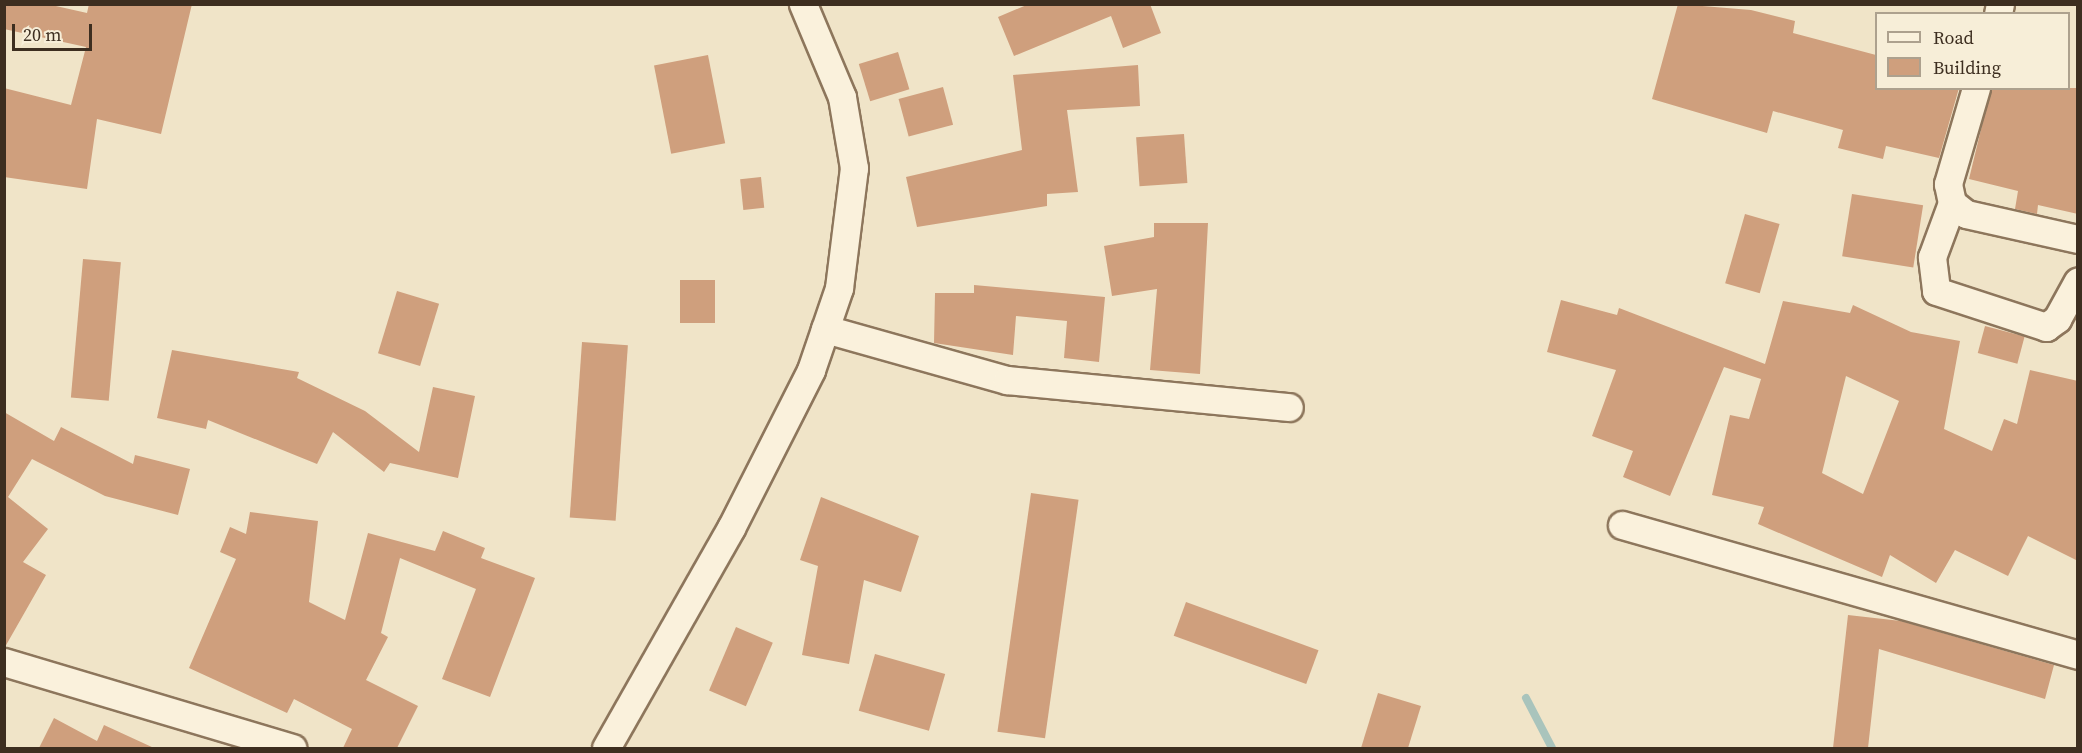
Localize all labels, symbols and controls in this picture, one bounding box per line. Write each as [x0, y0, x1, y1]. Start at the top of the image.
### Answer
scale bar [15, 12, 94, 50]
legend [1875, 12, 2070, 90]
text: 20 m [23, 22, 61, 47]
text: Road [1933, 25, 1974, 50]
text: Building [1933, 55, 2001, 80]

